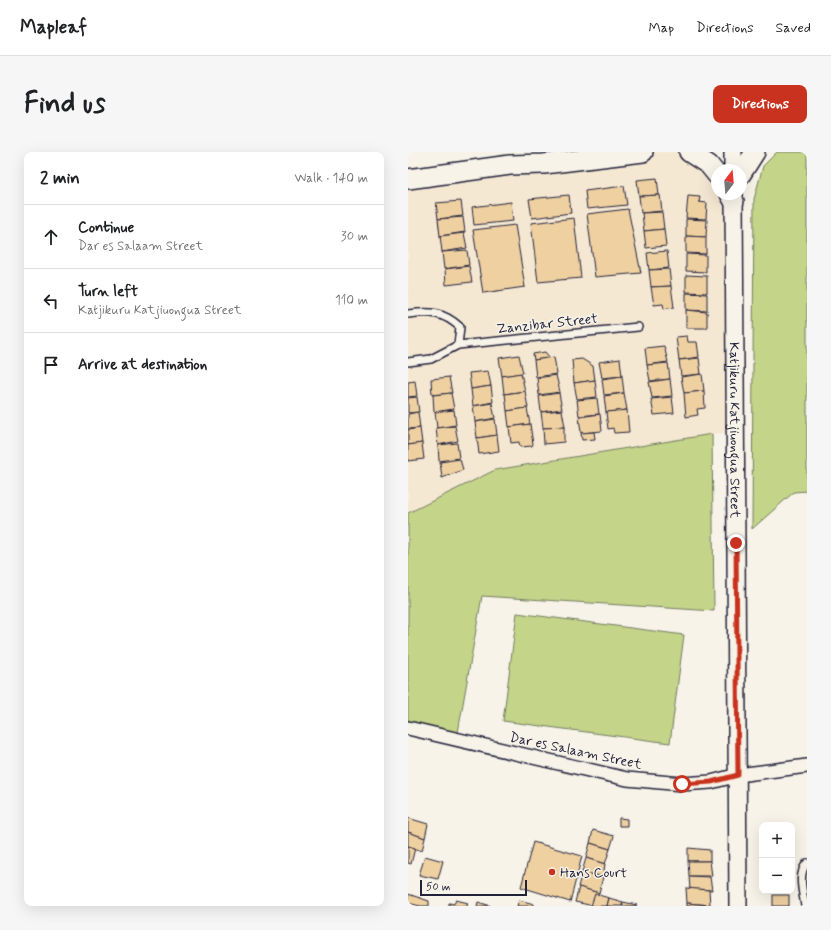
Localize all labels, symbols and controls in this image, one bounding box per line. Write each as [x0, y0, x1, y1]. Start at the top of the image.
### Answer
text: Mapleaf [20, 15, 87, 40]
text: Map [648, 19, 674, 37]
text: Directions [696, 19, 754, 37]
text: Saved [776, 19, 811, 37]
button: Directions [713, 85, 807, 123]
text: Find us [24, 86, 105, 123]
north arrow [711, 164, 747, 200]
text: 2 min [40, 167, 80, 189]
text: Walk · 140 m [295, 170, 368, 187]
text: Continue [78, 218, 134, 238]
icon: ahead [40, 226, 62, 248]
text: 30 m [341, 228, 368, 245]
text: Dar es Salaam Street [78, 238, 203, 255]
text: Turn left [78, 282, 138, 302]
icon: left [40, 290, 62, 312]
text: 110 m [335, 292, 368, 309]
text: Katjikuru Katjiuongua Street [78, 302, 241, 319]
street label: Zanzibar Street [496, 310, 599, 338]
street label: Katjikuru Katjiuongua Street [723, 342, 744, 519]
icon: arrive [40, 354, 62, 376]
text: Arrive at destination [78, 355, 207, 375]
route end [727, 534, 745, 552]
street label: Dar es Salaam Street [508, 728, 644, 774]
route start [673, 775, 691, 793]
map controls [759, 822, 795, 894]
button: + [759, 822, 795, 858]
button: − [759, 858, 795, 894]
place label: Hans Court [560, 864, 628, 882]
marker: Hans Court [547, 867, 557, 877]
scale bar [420, 878, 527, 897]
text: 50 m [426, 880, 451, 894]

